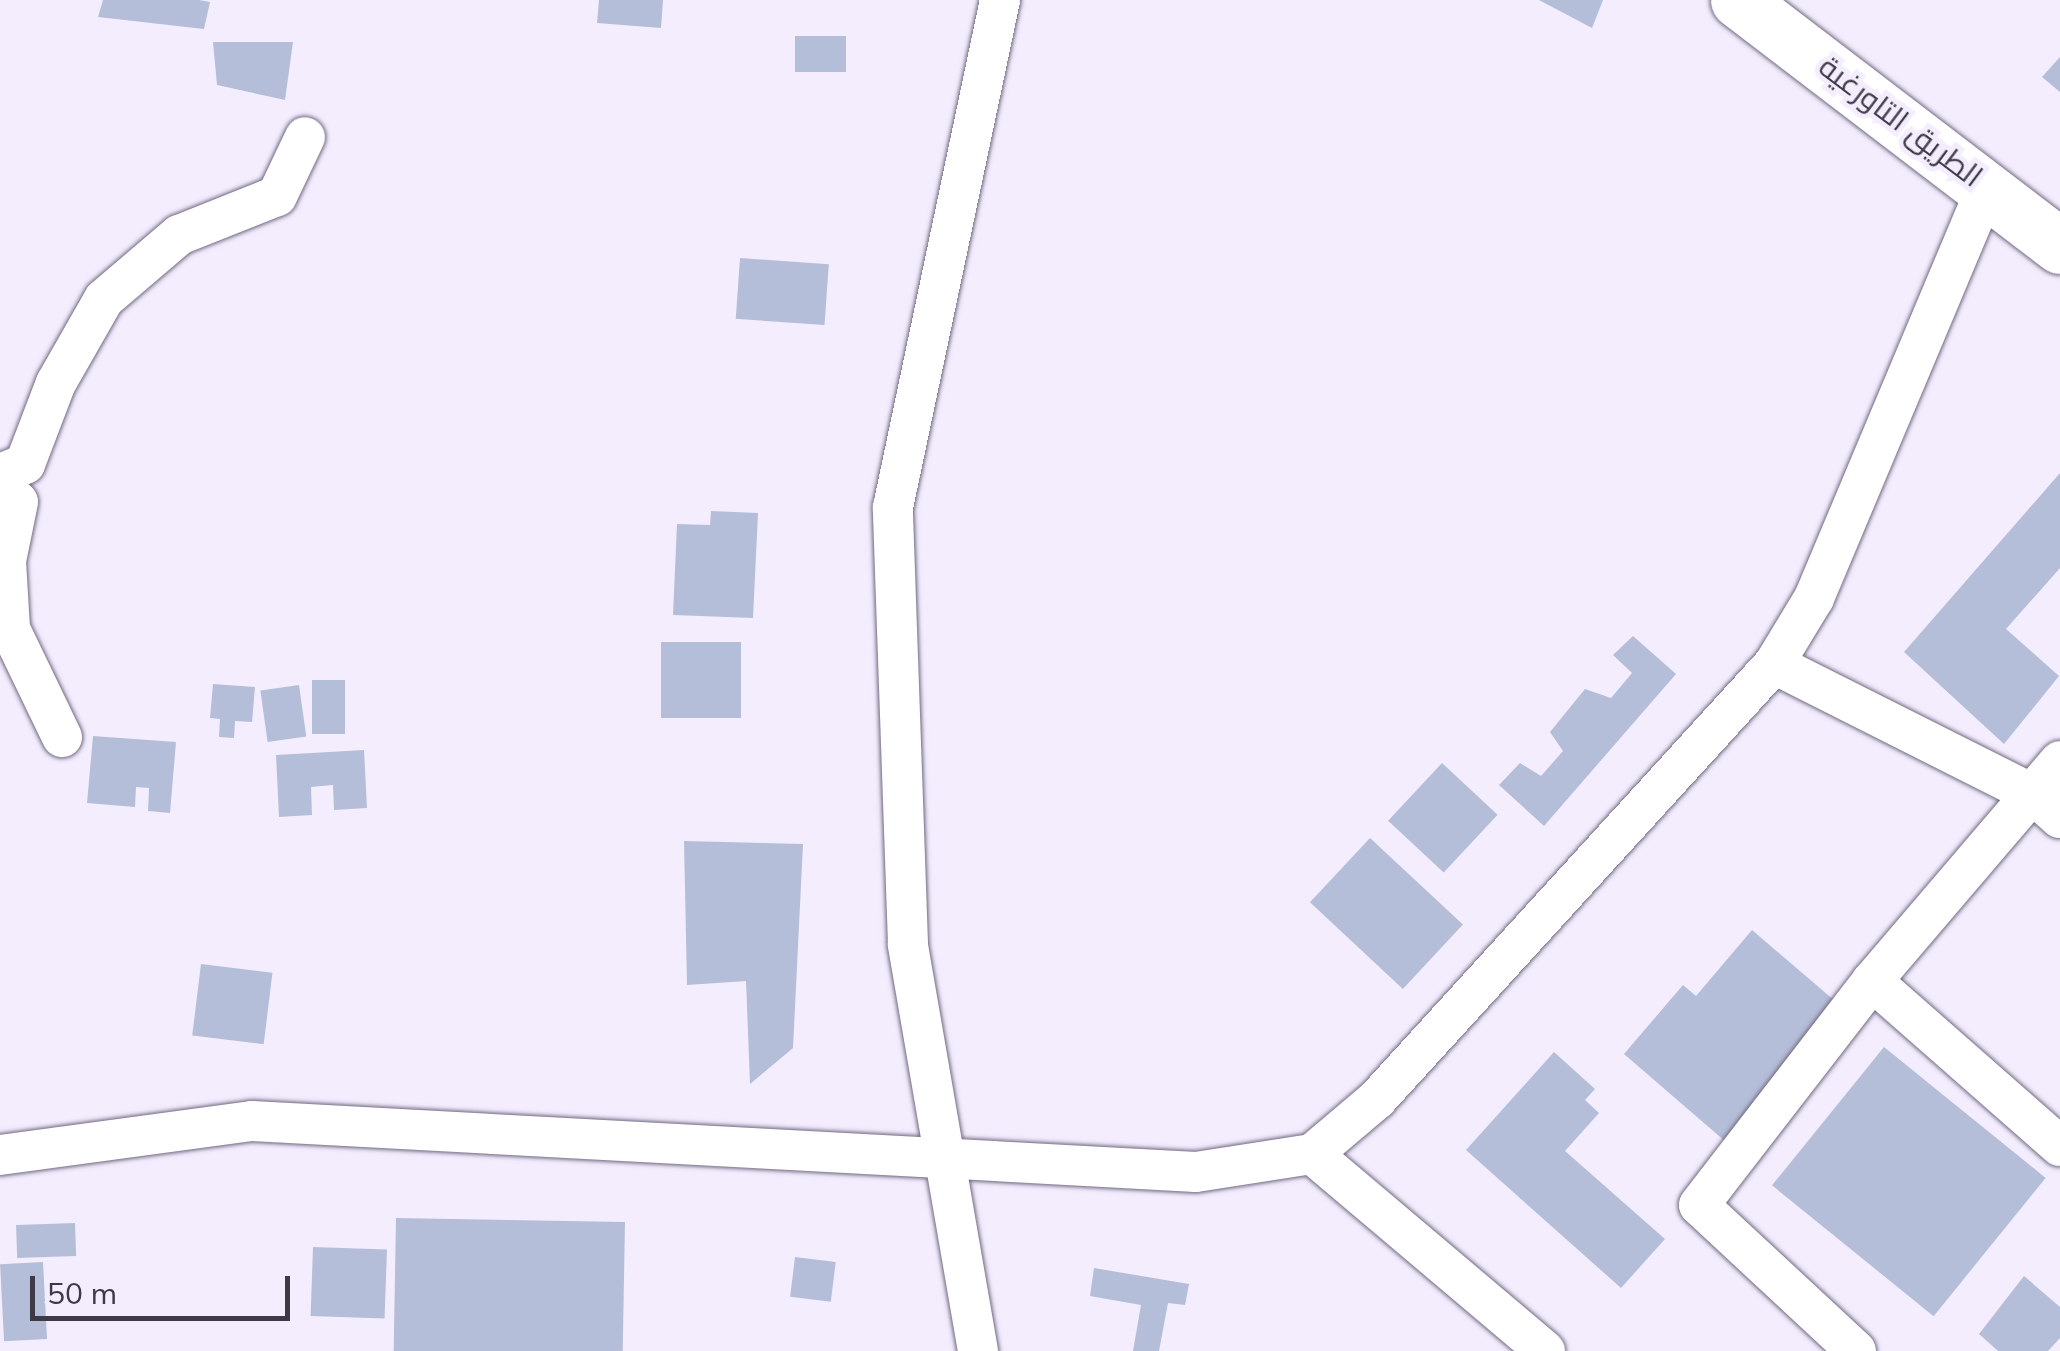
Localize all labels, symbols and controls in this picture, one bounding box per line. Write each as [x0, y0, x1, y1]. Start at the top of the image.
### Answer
street label: الطريق التاورغية [1812, 48, 1990, 194]
scale bar [35, 1256, 295, 1318]
text: 50 m [47, 1274, 117, 1312]

